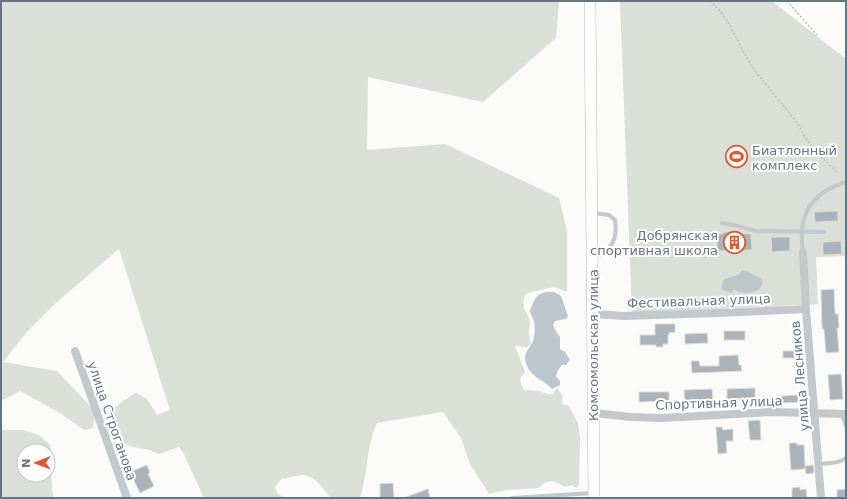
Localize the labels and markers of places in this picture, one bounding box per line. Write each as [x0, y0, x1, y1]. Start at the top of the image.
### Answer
place label: Биатлонный комплекс [752, 143, 837, 173]
sports icon: Биатлонный комплекс [723, 144, 749, 170]
place label: Добрянская спортивная школа [590, 228, 718, 258]
building icon: Добрянская спортивная школа [721, 229, 747, 255]

